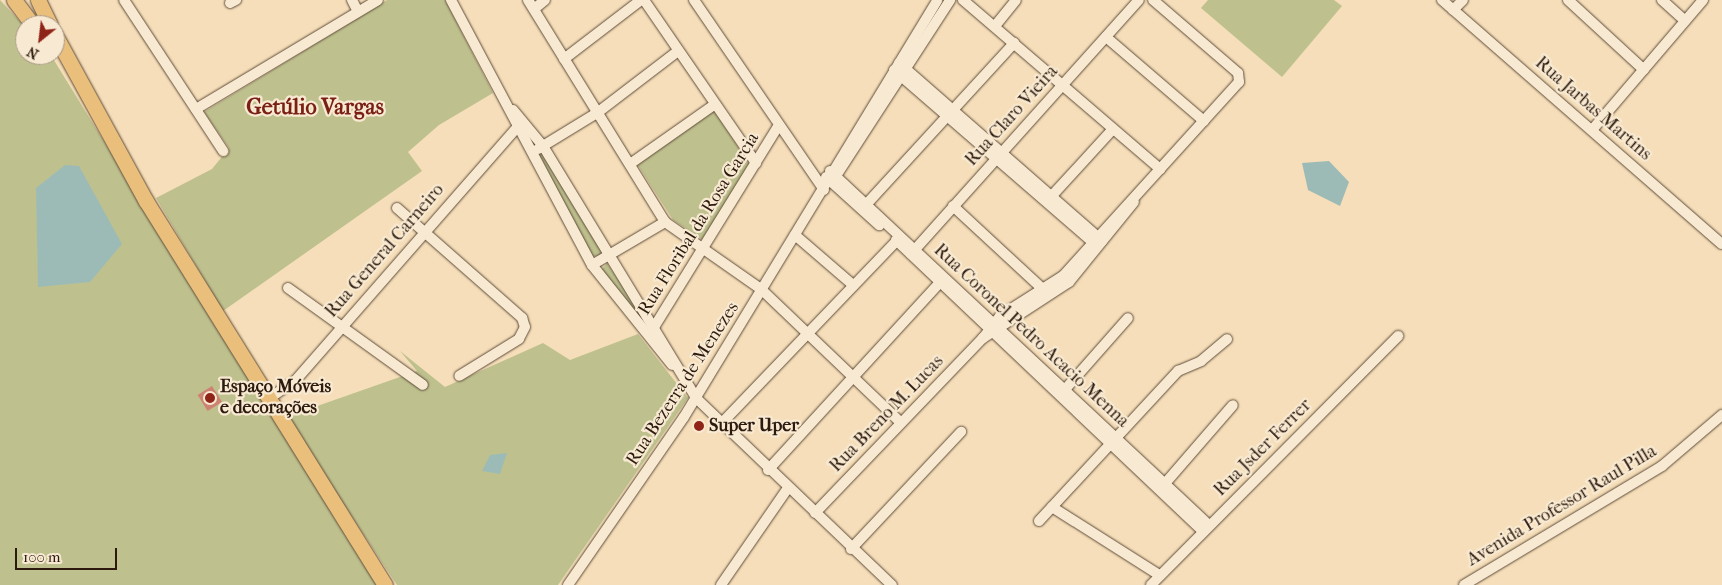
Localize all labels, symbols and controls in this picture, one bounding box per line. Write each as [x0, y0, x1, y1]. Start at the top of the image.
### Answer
north arrow [15, 15, 65, 65]
text: N [24, 43, 42, 63]
street label: Rua Jarbas Martins [1530, 53, 1656, 165]
street label: Rua Claro Vieira [961, 61, 1063, 171]
district label: Getúlio Vargas [246, 95, 384, 121]
street label: Rua Floribal da Rosa Garcia [634, 129, 764, 319]
street label: Rua General Carneiro [321, 180, 449, 322]
street label: Rua Coronel Pedro Acacio Menna [929, 240, 1133, 432]
street label: Rua Bezerra de Menezes [622, 298, 744, 470]
street label: Rua Breno M. Lucas [826, 351, 948, 477]
place label: Espaço Móveis e decorações [220, 377, 331, 419]
marker: Espaço Móveis e decorações [204, 392, 216, 404]
street label: Rua Jsder Ferrer [1210, 395, 1316, 501]
place label: Super Uper [709, 415, 799, 437]
marker: Super Uper [693, 420, 705, 432]
street label: Avenida Professor Raul Pilla [1463, 441, 1661, 571]
scale bar [18, 538, 120, 570]
text: 100 m [23, 548, 61, 566]

